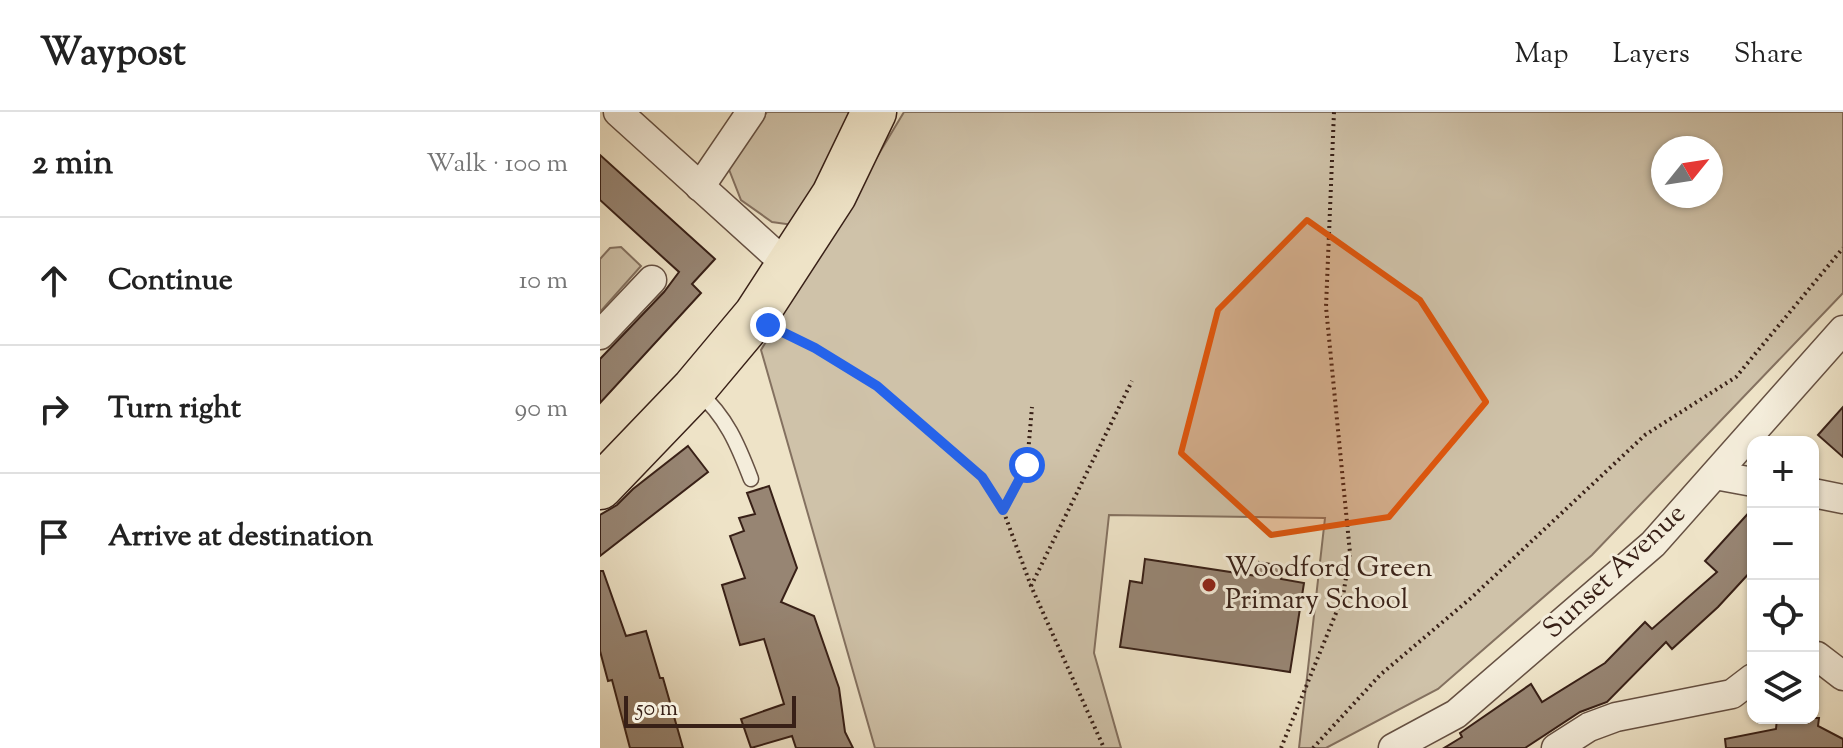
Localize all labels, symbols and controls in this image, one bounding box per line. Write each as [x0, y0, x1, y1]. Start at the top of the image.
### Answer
text: Waypost [40, 28, 186, 82]
text: Map [1515, 35, 1568, 75]
text: Layers [1612, 35, 1690, 75]
text: Share [1734, 35, 1803, 75]
north arrow [1651, 136, 1723, 208]
text: 2 min [32, 140, 113, 189]
text: Walk · 100 m [426, 146, 568, 183]
icon: ahead [32, 259, 76, 303]
text: Continue [108, 260, 233, 303]
text: 10 m [519, 263, 568, 300]
route end [750, 307, 786, 343]
icon: right [32, 387, 76, 431]
text: Turn right [108, 388, 241, 431]
text: 90 m [515, 391, 568, 428]
map controls [1747, 436, 1819, 724]
button: + [1747, 436, 1819, 508]
route start [1009, 447, 1045, 483]
street label: Sunset Avenue [1535, 495, 1695, 649]
button: − [1747, 508, 1819, 580]
icon: arrive [32, 515, 76, 559]
text: Arrive at destination [108, 516, 373, 559]
place label: Woodford Green Primary School [1225, 549, 1433, 621]
marker: Woodford Green Primary School [1200, 576, 1218, 594]
button: locate [1747, 580, 1819, 652]
button: layers [1747, 652, 1819, 724]
scale bar [624, 692, 796, 728]
text: 50 m [636, 694, 678, 726]

